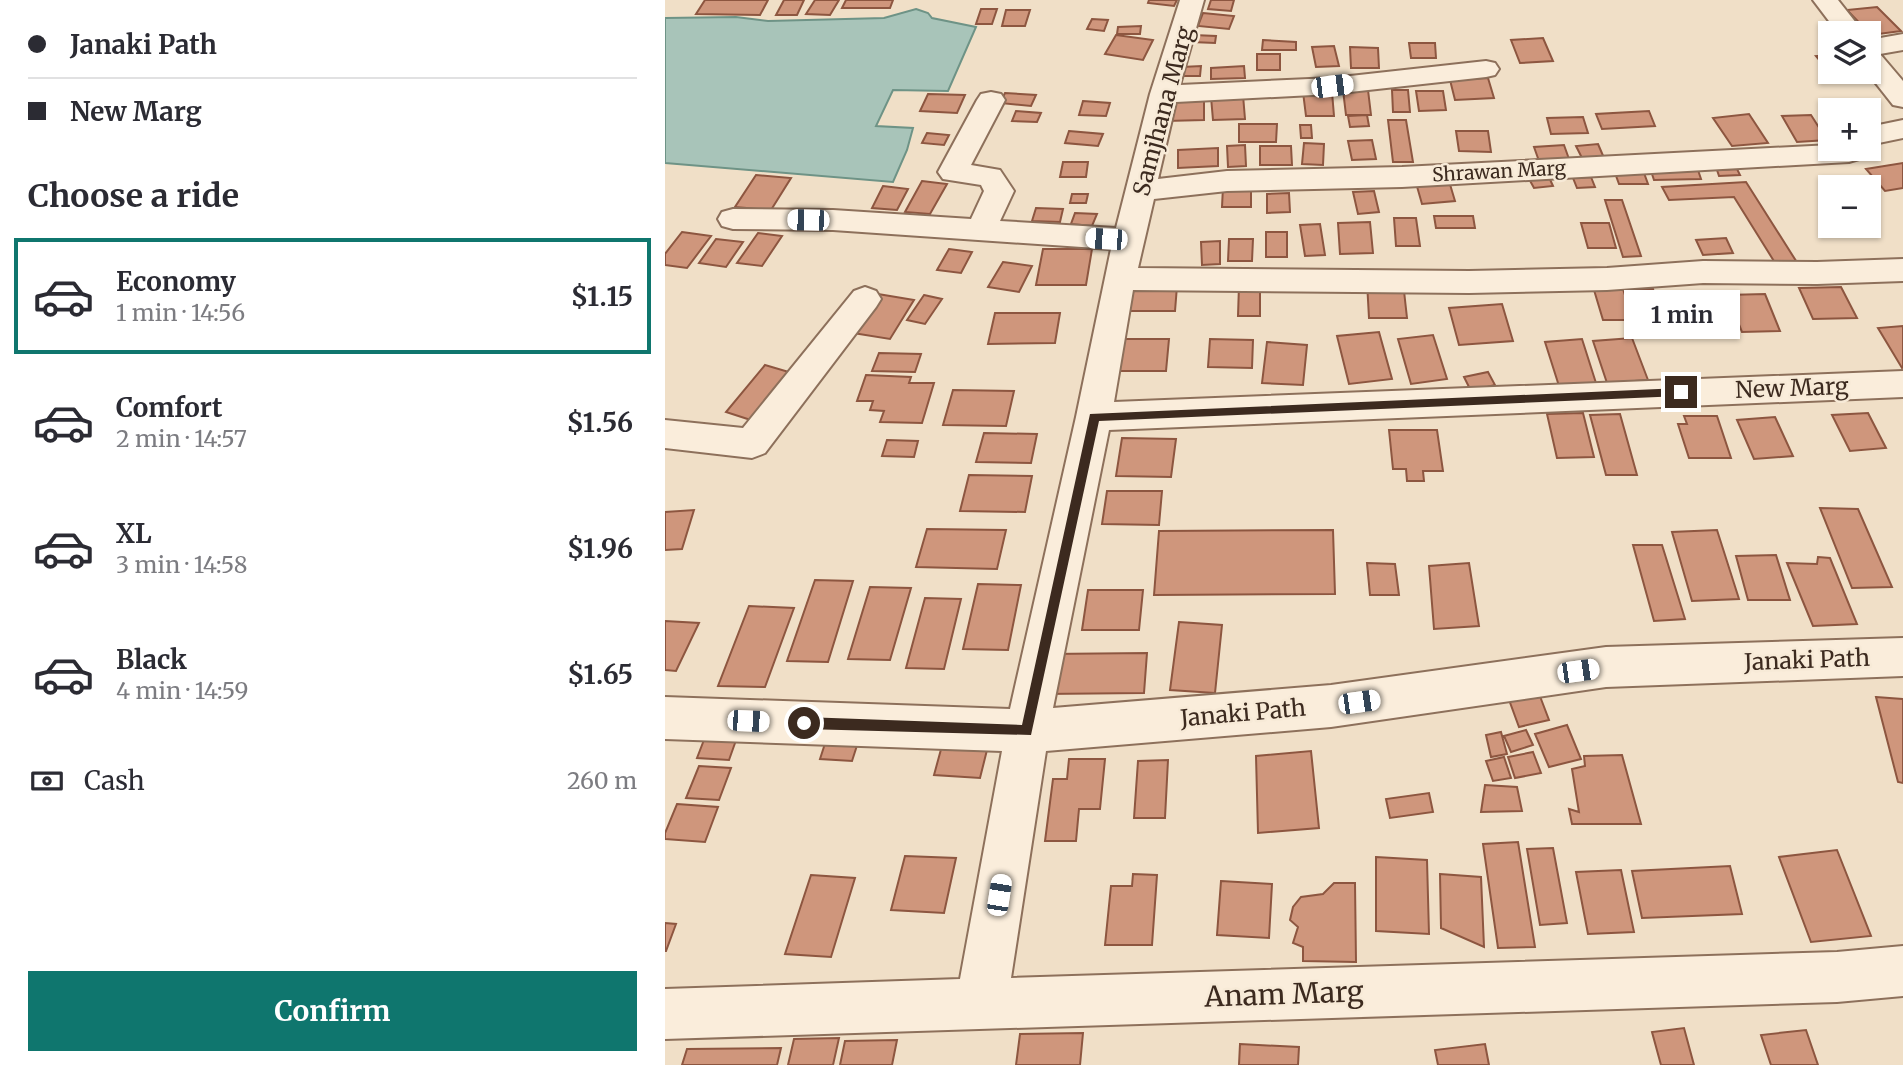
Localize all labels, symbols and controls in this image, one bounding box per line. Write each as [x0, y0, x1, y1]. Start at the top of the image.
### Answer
map controls [1818, 21, 1881, 238]
button: layers [1818, 21, 1881, 84]
street label: Samjhana Marg [1126, 23, 1199, 199]
text: Janaki Path [70, 28, 217, 61]
car [1310, 73, 1355, 99]
text: New Marg [70, 95, 202, 128]
button: + [1818, 98, 1881, 161]
street label: Shrawan Marg [1431, 155, 1567, 186]
button: − [1818, 175, 1881, 238]
text: Choose a ride [28, 176, 239, 216]
car [787, 209, 830, 231]
car [1085, 227, 1128, 251]
icon: car [32, 265, 95, 328]
text: Economy [116, 265, 236, 298]
text: $1.15 [571, 280, 633, 313]
callout: 1 min [1623, 290, 1739, 340]
text: 1 min · 14:56 [116, 298, 245, 327]
text: 1 min [1651, 300, 1713, 329]
street label: New Marg [1735, 371, 1849, 404]
route end [1665, 376, 1697, 408]
icon: car [32, 391, 95, 454]
text: Comfort [116, 391, 222, 424]
text: $1.56 [567, 406, 633, 439]
text: 2 min · 14:57 [116, 424, 247, 453]
icon: car [32, 517, 95, 580]
text: XL [116, 517, 152, 550]
text: $1.96 [567, 532, 633, 565]
text: 3 min · 14:58 [116, 550, 248, 579]
icon: car [32, 643, 95, 706]
text: Black [116, 643, 187, 676]
street label: Janaki Path [1743, 643, 1870, 676]
text: $1.65 [567, 658, 633, 691]
car [1556, 658, 1601, 684]
text: 4 min · 14:59 [116, 676, 248, 705]
car [1337, 689, 1382, 715]
street label: Janaki Path [1178, 693, 1307, 733]
route start [788, 707, 820, 739]
car [727, 710, 770, 732]
icon: cash [28, 762, 66, 800]
text: Cash [84, 764, 145, 797]
text: 260 m [567, 766, 637, 795]
car [986, 873, 1013, 917]
button: Confirm [28, 971, 637, 1051]
street label: Anam Marg [1203, 973, 1364, 1015]

